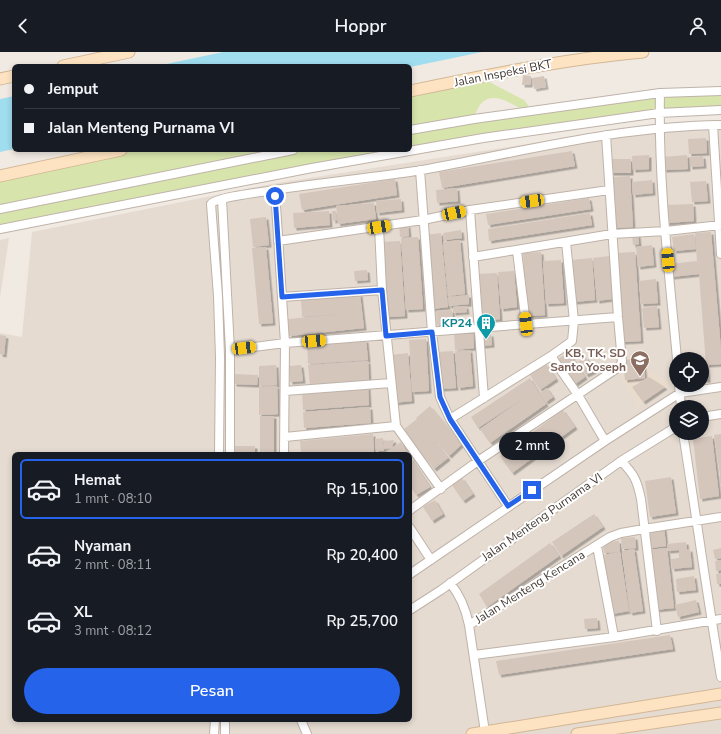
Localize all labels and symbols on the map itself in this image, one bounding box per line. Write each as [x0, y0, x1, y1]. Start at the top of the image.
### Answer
street label: Jalan Inspeksi BKT [452, 56, 554, 90]
route start [266, 187, 284, 205]
car [519, 193, 545, 209]
car [441, 205, 467, 221]
car [366, 219, 392, 235]
car [661, 248, 675, 272]
car [519, 311, 533, 337]
building icon: KP24 [475, 312, 497, 340]
place label: KP24 [442, 315, 472, 331]
car [302, 334, 326, 348]
car [231, 341, 257, 355]
place label: KB, TK, SD Santo Yoseph [550, 345, 626, 375]
school or university icon: KB, TK, SD Santo Yoseph [629, 349, 651, 377]
callout: 2 mnt [499, 432, 565, 460]
street label: Jalan Menteng Purnama VI [478, 469, 605, 565]
route end [523, 481, 541, 499]
street label: Jalan Menteng Kencana [471, 547, 588, 628]

